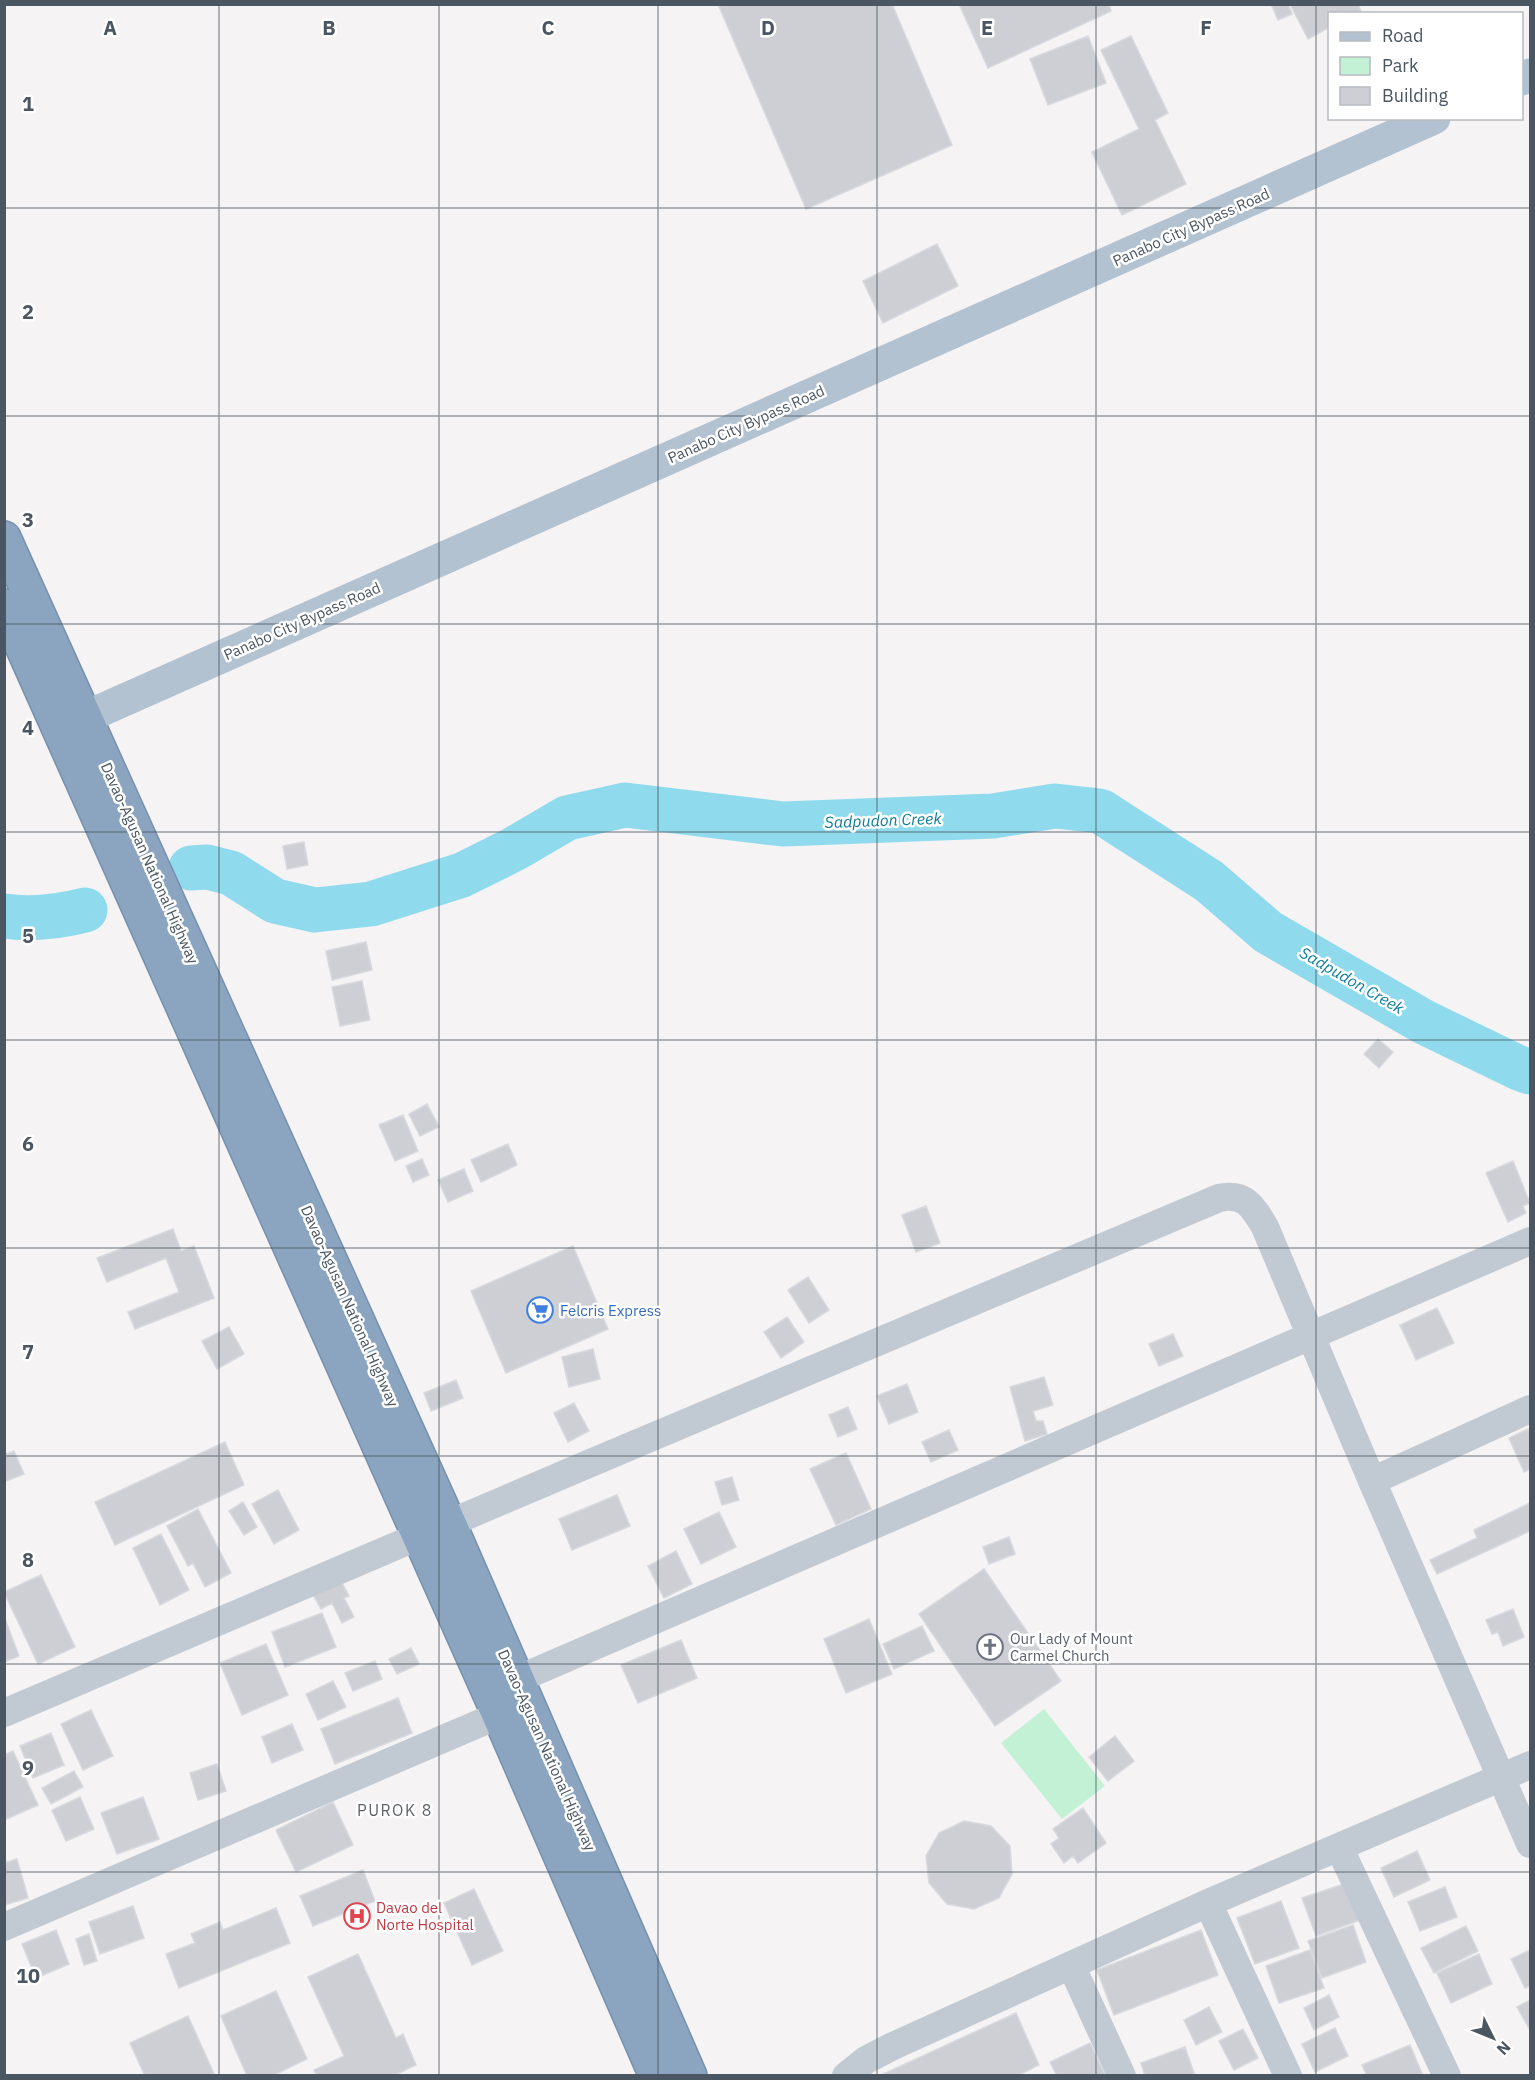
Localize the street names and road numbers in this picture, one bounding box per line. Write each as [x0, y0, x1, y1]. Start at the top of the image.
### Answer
street label: Panabo City Bypass Road [1110, 184, 1272, 270]
street label: Panabo City Bypass Road [665, 381, 827, 467]
street label: Panabo City Bypass Road [221, 578, 383, 664]
street label: Davao-Agusan National Highway [97, 759, 203, 967]
street label: Davao-Agusan National Highway [297, 1202, 403, 1410]
street label: Davao-Agusan National Highway [494, 1646, 600, 1854]

